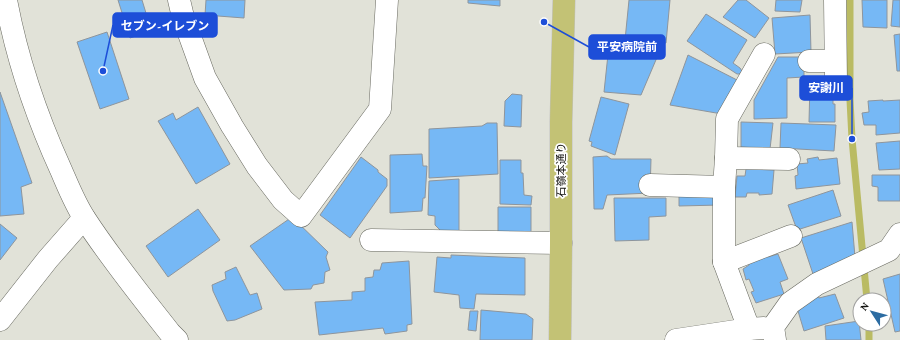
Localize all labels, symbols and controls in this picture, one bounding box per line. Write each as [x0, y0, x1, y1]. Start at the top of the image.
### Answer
callout: セブン-イレブン [113, 13, 217, 37]
text: セブン-イレブン [121, 19, 209, 33]
callout: 平安病院前 [589, 35, 665, 59]
text: 平安病院前 [597, 40, 657, 54]
callout: 安謝川 [800, 76, 852, 100]
text: 安謝川 [808, 81, 844, 95]
street label: 石嶺本通り [555, 143, 567, 198]
north arrow [852, 292, 892, 332]
text: N [857, 299, 871, 313]

